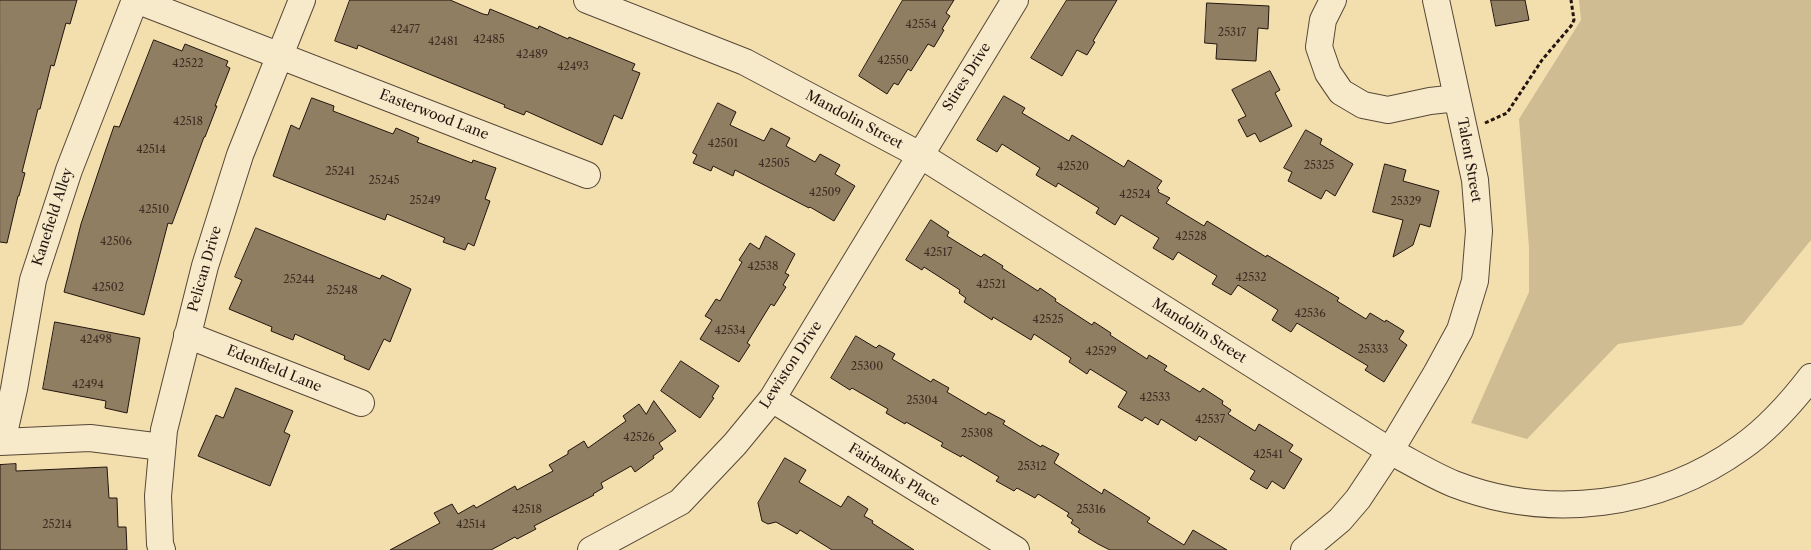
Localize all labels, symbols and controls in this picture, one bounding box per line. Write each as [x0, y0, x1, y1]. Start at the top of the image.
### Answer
house number: 42554 [906, 18, 936, 32]
house number: 42477 [390, 23, 420, 37]
house number: 25317 [1218, 26, 1246, 40]
house number: 42485 [473, 33, 505, 47]
house number: 42481 [428, 35, 458, 49]
street label: Stires Drive [939, 40, 995, 114]
house number: 42489 [516, 48, 548, 62]
house number: 42550 [877, 54, 909, 68]
house number: 42522 [172, 57, 204, 71]
house number: 42493 [557, 60, 589, 74]
street label: Easterwood Lane [377, 86, 491, 144]
street label: Mandolin Street [802, 87, 906, 153]
house number: 42518 [173, 115, 203, 129]
street label: Talent Street [1453, 116, 1485, 204]
house number: 42501 [708, 137, 738, 151]
house number: 42514 [136, 143, 166, 157]
house number: 42505 [758, 157, 790, 171]
house number: 25325 [1304, 159, 1334, 173]
house number: 42520 [1057, 160, 1089, 174]
house number: 25241 [325, 165, 355, 179]
street label: Kanefield Alley [29, 166, 77, 268]
house number: 25245 [369, 174, 399, 188]
house number: 42509 [809, 186, 841, 200]
house number: 42524 [1119, 188, 1151, 202]
house number: 25249 [409, 194, 441, 208]
house number: 25329 [1390, 195, 1422, 209]
house number: 42510 [139, 203, 169, 217]
street label: Pelican Drive [185, 224, 225, 314]
house number: 42528 [1175, 230, 1207, 244]
house number: 42506 [100, 235, 132, 249]
house number: 42517 [924, 246, 952, 260]
house number: 42538 [747, 260, 779, 274]
house number: 42532 [1235, 271, 1267, 285]
house number: 25244 [283, 273, 315, 287]
house number: 42521 [976, 278, 1006, 292]
house number: 42502 [92, 281, 124, 295]
house number: 25248 [326, 284, 358, 298]
street label: Mandolin Street [1149, 295, 1249, 367]
house number: 42536 [1294, 307, 1326, 321]
house number: 42525 [1033, 313, 1063, 327]
street label: Lewiston Drive [756, 318, 826, 412]
house number: 42534 [714, 324, 746, 338]
house number: 42498 [80, 333, 112, 347]
street label: Edenfield Lane [224, 342, 324, 396]
house number: 25333 [1358, 343, 1388, 357]
house number: 42529 [1085, 345, 1117, 359]
house number: 25300 [851, 360, 883, 374]
house number: 42494 [72, 378, 104, 392]
house number: 42533 [1140, 391, 1170, 405]
house number: 25304 [906, 394, 938, 408]
house number: 42537 [1195, 413, 1225, 427]
house number: 25308 [961, 427, 993, 441]
house number: 42526 [623, 431, 655, 445]
street label: Fairbanks Place [845, 440, 943, 510]
house number: 42541 [1253, 448, 1283, 462]
house number: 25312 [1017, 460, 1047, 474]
house number: 42518 [512, 503, 542, 517]
house number: 25316 [1076, 503, 1106, 517]
house number: 25214 [42, 518, 72, 532]
house number: 42514 [456, 518, 486, 532]

